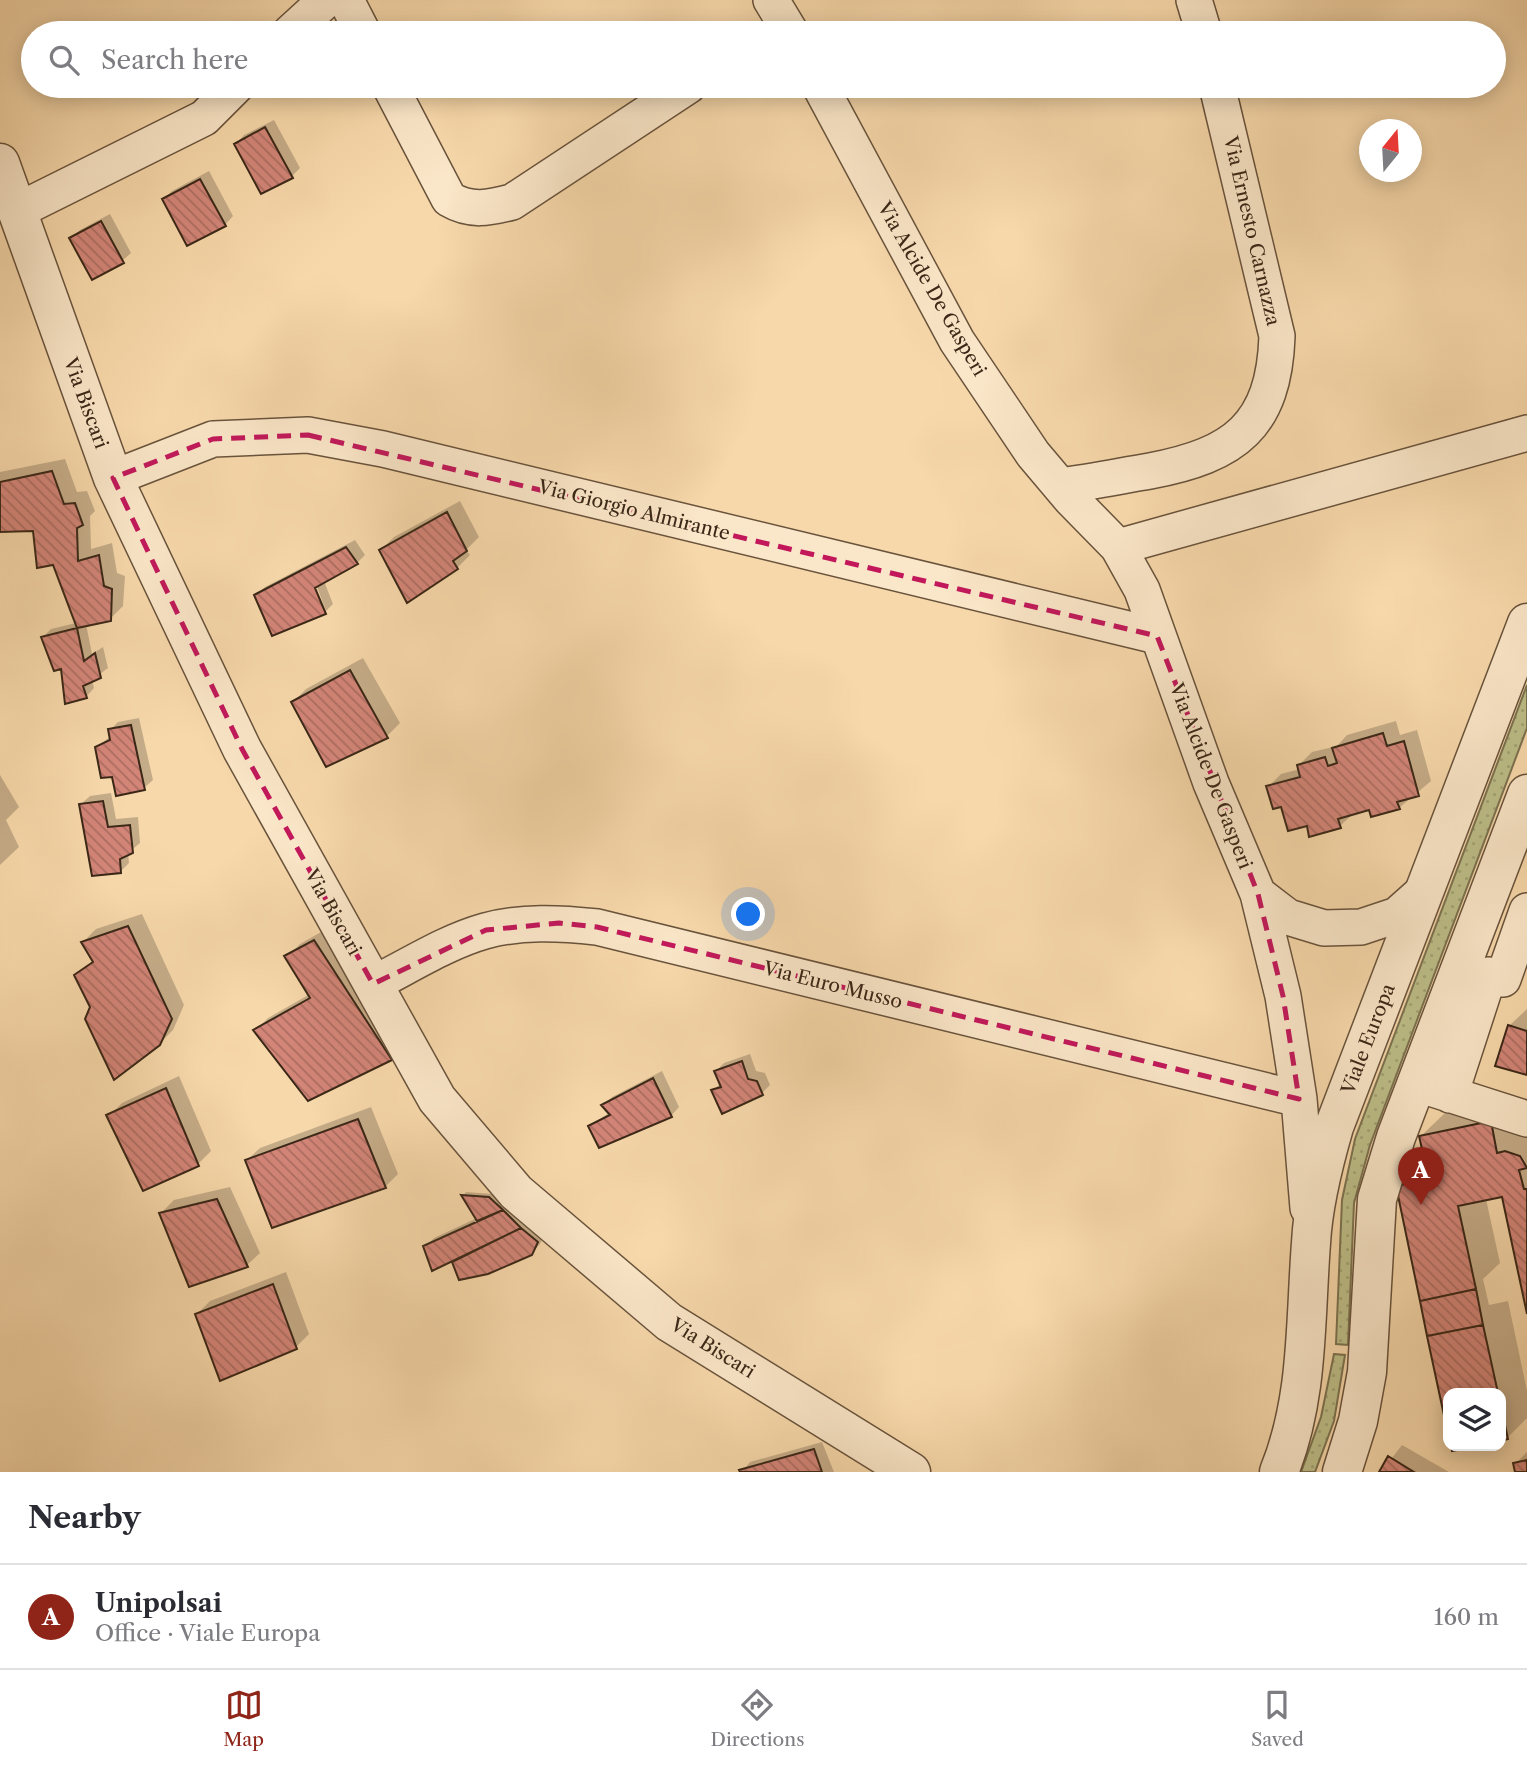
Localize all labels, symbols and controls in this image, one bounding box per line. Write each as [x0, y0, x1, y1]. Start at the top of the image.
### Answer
search box [21, 21, 1506, 98]
icon: search [45, 41, 83, 79]
text: Search here [101, 44, 248, 76]
north arrow [1359, 119, 1422, 182]
street label: Via Ernesto Carnazza [1219, 133, 1285, 328]
street label: Via Alcide De Gasperi [872, 197, 991, 380]
street label: Via Biscari [59, 353, 113, 452]
street label: Via Giorgio Almirante [535, 475, 732, 545]
street label: Via Alcide De Gasperi [1165, 679, 1257, 872]
street label: Via Biscari [299, 864, 366, 959]
your location [731, 897, 765, 931]
street label: Via Euro Musso [760, 956, 905, 1013]
street label: Viale Europa [1336, 980, 1400, 1099]
pin: A [1398, 1147, 1444, 1205]
street label: Via Biscari [666, 1312, 760, 1383]
map controls [1443, 1388, 1506, 1451]
button: layers [1443, 1388, 1506, 1451]
text: Nearby [28, 1499, 141, 1536]
text: Unipolsai [95, 1587, 222, 1619]
text: A [42, 1603, 60, 1631]
text: 160 m [1434, 1603, 1499, 1631]
text: Office · Viale Europa [95, 1619, 320, 1647]
tab: Map [223, 1686, 264, 1751]
tab: Directions [711, 1686, 804, 1751]
tab: Saved [1251, 1686, 1304, 1751]

